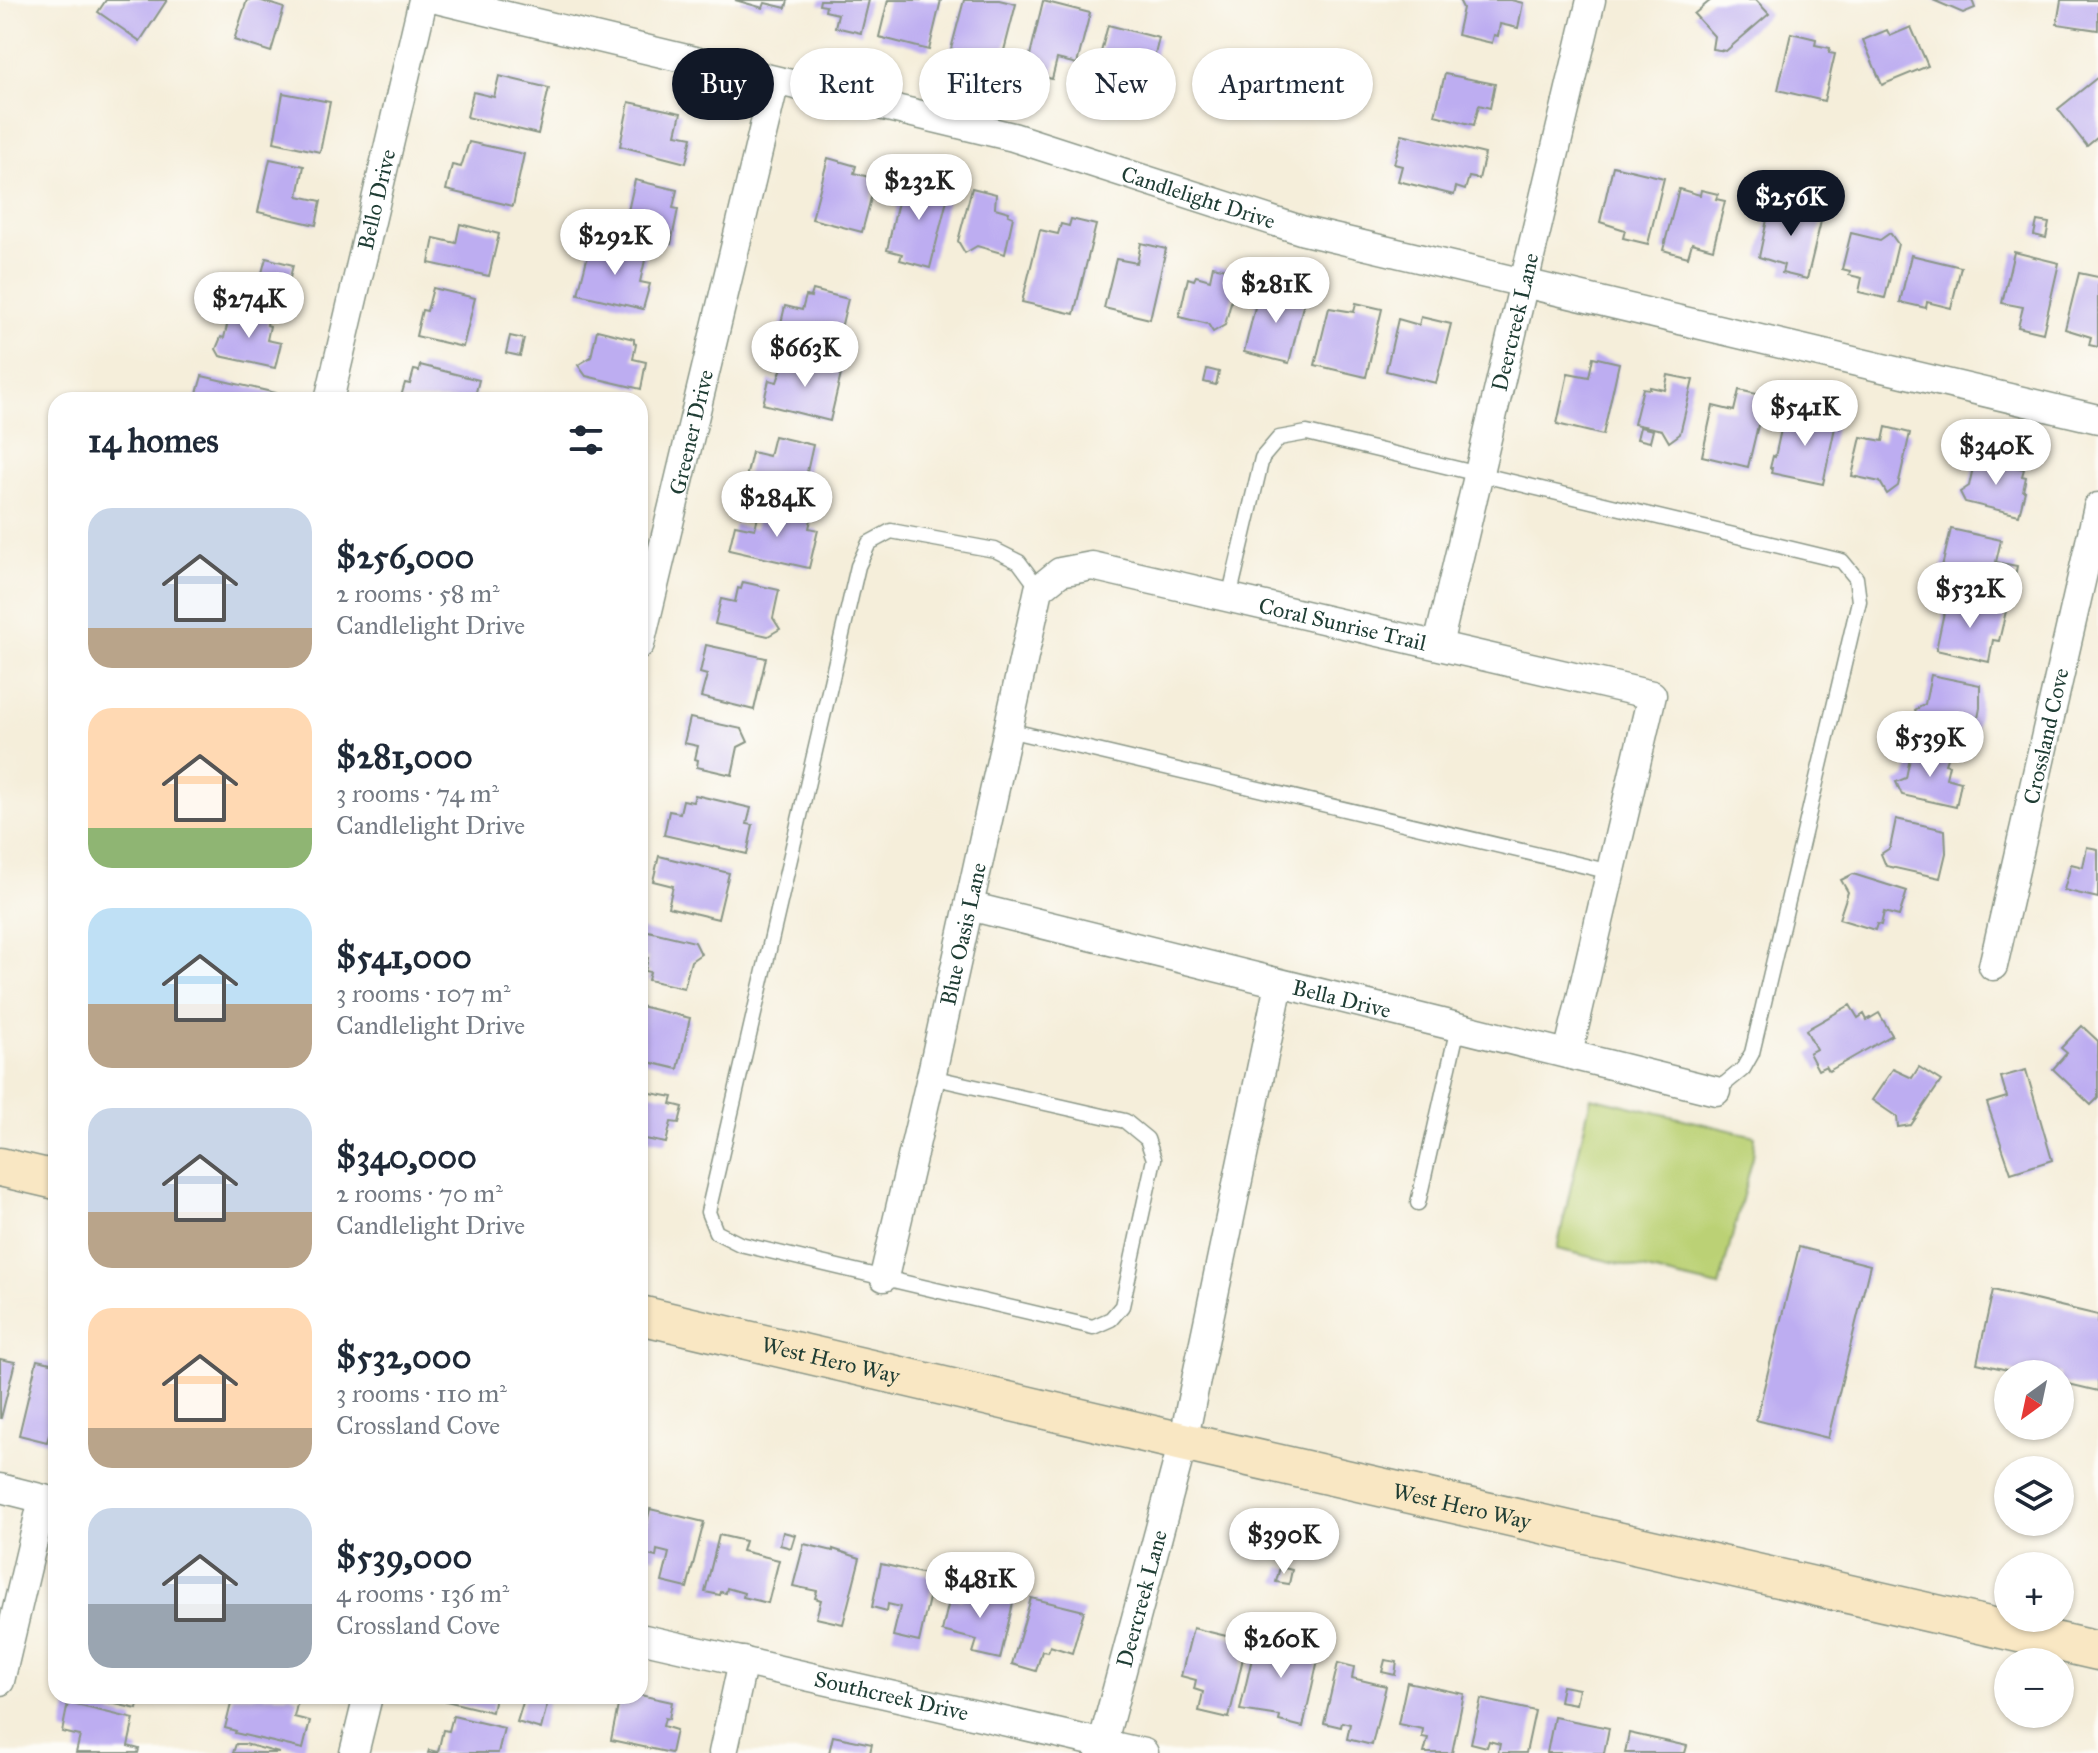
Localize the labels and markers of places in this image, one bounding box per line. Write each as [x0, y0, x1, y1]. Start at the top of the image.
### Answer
pin: $232K [863, 154, 975, 222]
pin: $256K [1735, 170, 1847, 238]
pin: $292K [559, 209, 671, 277]
pin: $281K [1220, 257, 1332, 325]
pin: $274K [193, 272, 305, 340]
pin: $663K [749, 321, 861, 389]
pin: $541K [1749, 380, 1861, 448]
pin: $340K [1940, 419, 2052, 487]
pin: $284K [721, 471, 833, 539]
pin: $532K [1914, 562, 2026, 630]
pin: $539K [1874, 711, 1986, 779]
pin: $390K [1228, 1508, 1340, 1576]
pin: $481K [924, 1552, 1036, 1620]
pin: $260K [1225, 1612, 1337, 1680]

